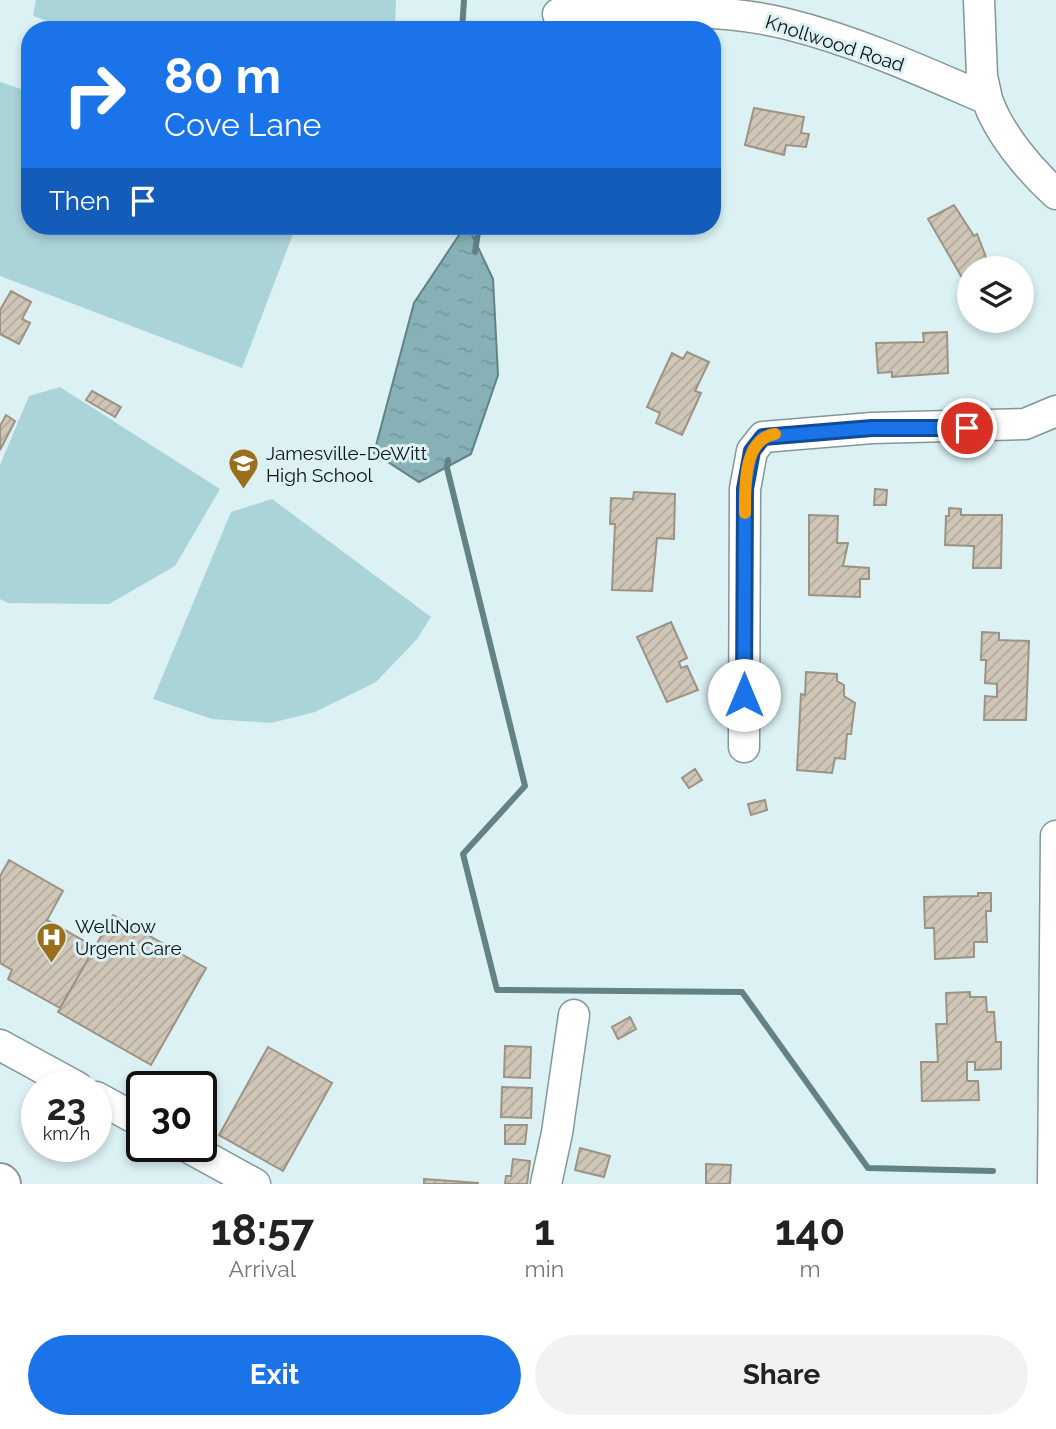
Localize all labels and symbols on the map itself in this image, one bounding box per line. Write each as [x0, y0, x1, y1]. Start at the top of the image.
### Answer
street label: Knollwood Road [763, 10, 907, 76]
pin [937, 398, 997, 458]
place label: Jamesville-DeWitt High School [266, 442, 428, 486]
school or university icon: Jamesville-DeWitt High School [226, 447, 260, 491]
position arrow [707, 658, 781, 732]
place label: WellNow Urgent Care [75, 915, 182, 959]
hospital icon: WellNow Urgent Care [35, 920, 69, 964]
speed limit sign: 30 [126, 1071, 217, 1162]

